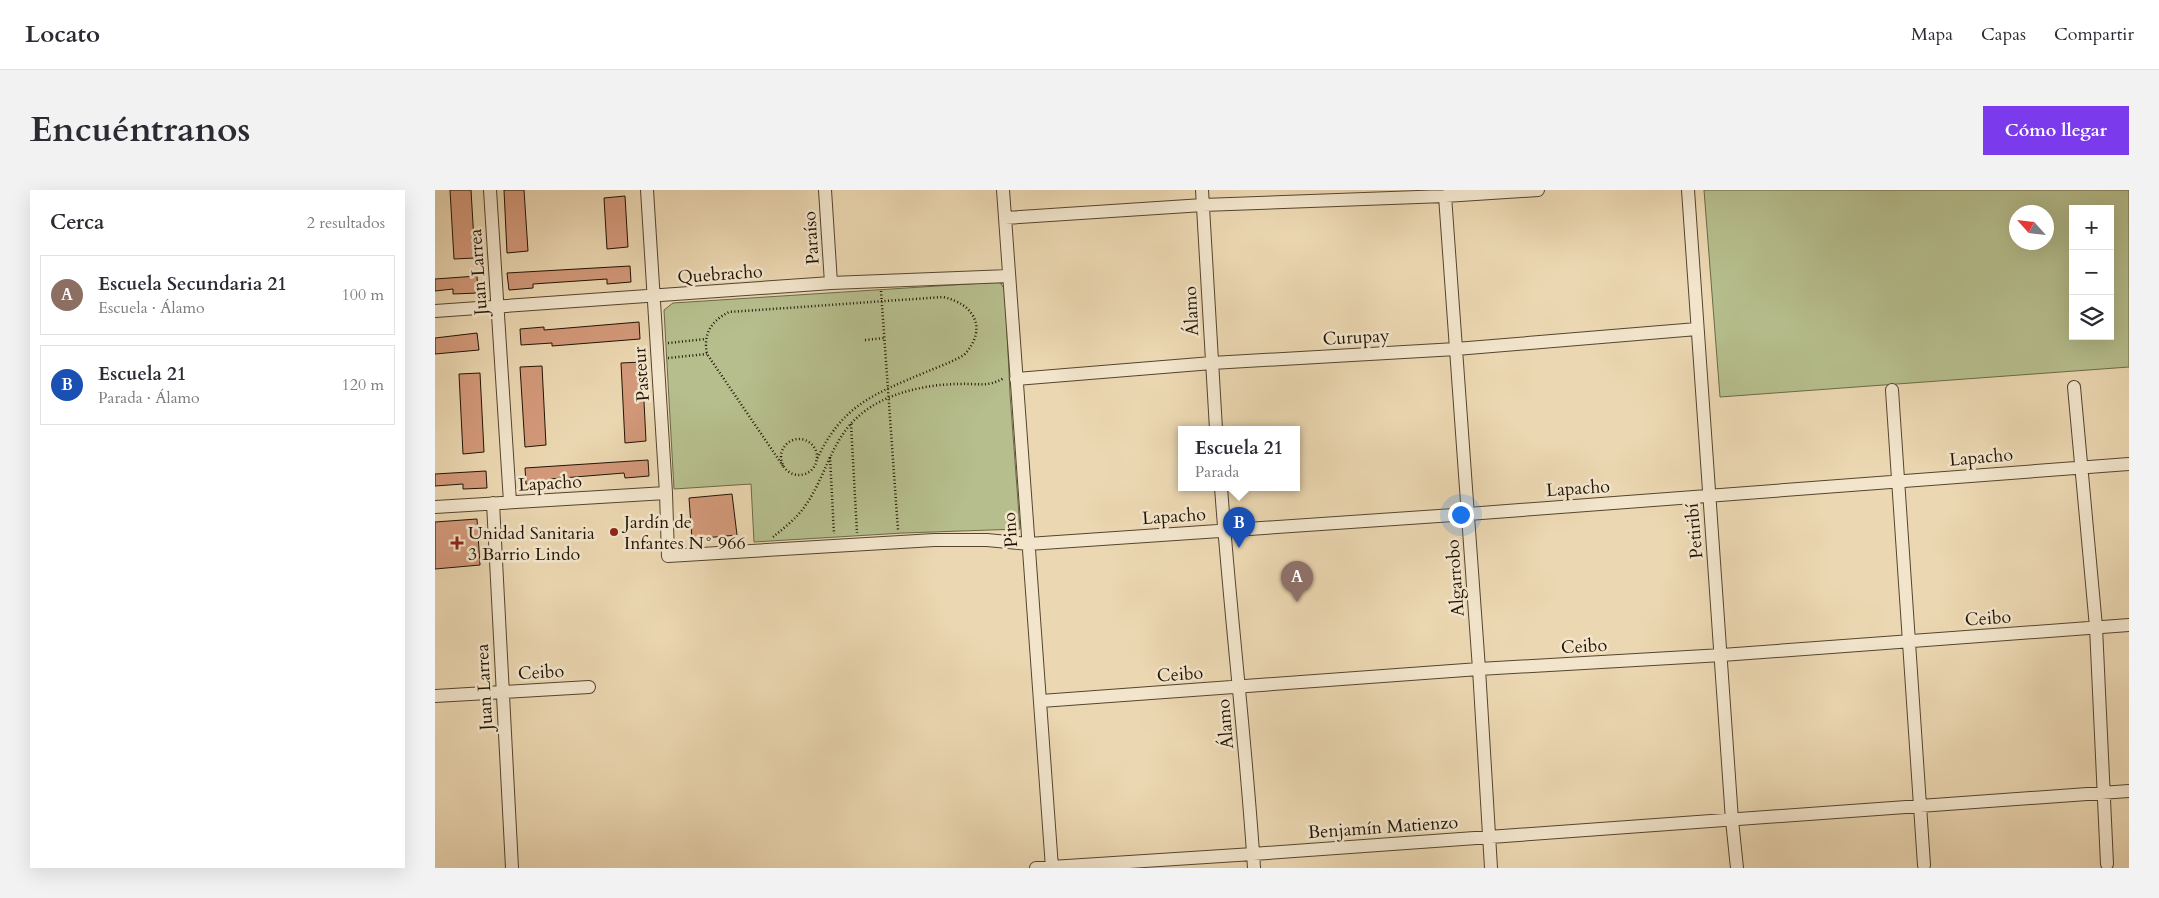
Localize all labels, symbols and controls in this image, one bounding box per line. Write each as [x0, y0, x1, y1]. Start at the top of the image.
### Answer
text: Locato [25, 18, 100, 51]
text: Mapa [1911, 22, 1953, 47]
text: Capas [1981, 22, 2026, 47]
text: Compartir [2054, 22, 2134, 47]
text: Encuéntranos [30, 106, 251, 154]
button: Cómo llegar [1983, 106, 2129, 155]
north arrow [2009, 205, 2054, 250]
map controls [2069, 205, 2114, 340]
button: + [2069, 205, 2114, 250]
text: Cerca [50, 208, 104, 237]
street label: Paraíso [797, 210, 826, 266]
text: 2 resultados [307, 212, 385, 234]
street label: Juan Larrea [463, 228, 494, 319]
button: − [2069, 250, 2114, 295]
street label: Quebracho [677, 259, 764, 290]
text: Escuela Secundaria 21 [98, 271, 287, 297]
text: A [61, 284, 73, 306]
text: 100 m [342, 284, 384, 306]
street label: Álamo [1178, 285, 1205, 337]
button: layers [2069, 295, 2114, 340]
text: Escuela · Álamo [98, 297, 205, 319]
street label: Curupay [1322, 323, 1391, 352]
street label: Pasteur [627, 345, 656, 402]
text: Escuela 21 [98, 361, 186, 387]
text: B [61, 374, 73, 396]
text: 120 m [342, 374, 384, 396]
text: Parada · Álamo [98, 387, 200, 409]
popup [1178, 426, 1300, 491]
text: Escuela 21 [1195, 435, 1283, 461]
street label: Lapacho [1948, 442, 2014, 473]
text: Parada [1195, 461, 1239, 483]
street label: Lapacho [517, 469, 583, 498]
street label: Lapacho [1545, 474, 1611, 503]
street label: Lapacho [1141, 502, 1207, 531]
your location [1448, 502, 1474, 528]
street label: Petiribí [1680, 502, 1709, 560]
pin: B [1223, 507, 1255, 548]
place label: Jardín de Infantes N° 966 [621, 510, 746, 556]
street label: Pino [997, 511, 1024, 549]
place label: Unidad Sanitaria 3 Barrio Lindo [468, 521, 595, 567]
marker: Jardín de Infantes N° 966 [608, 526, 620, 538]
marker: Unidad Sanitaria 3 Barrio Lindo [450, 536, 464, 550]
street label: Algarrobo [1440, 538, 1471, 618]
pin: A [1281, 561, 1313, 602]
street label: Ceibo [1964, 604, 2012, 633]
street label: Ceibo [1560, 633, 1608, 660]
street label: Juan Larrea [470, 643, 499, 734]
street label: Ceibo [517, 659, 565, 686]
street label: Ceibo [1156, 660, 1204, 689]
street label: Álamo [1211, 698, 1240, 750]
street label: Benjamín Matienzo [1307, 810, 1459, 845]

